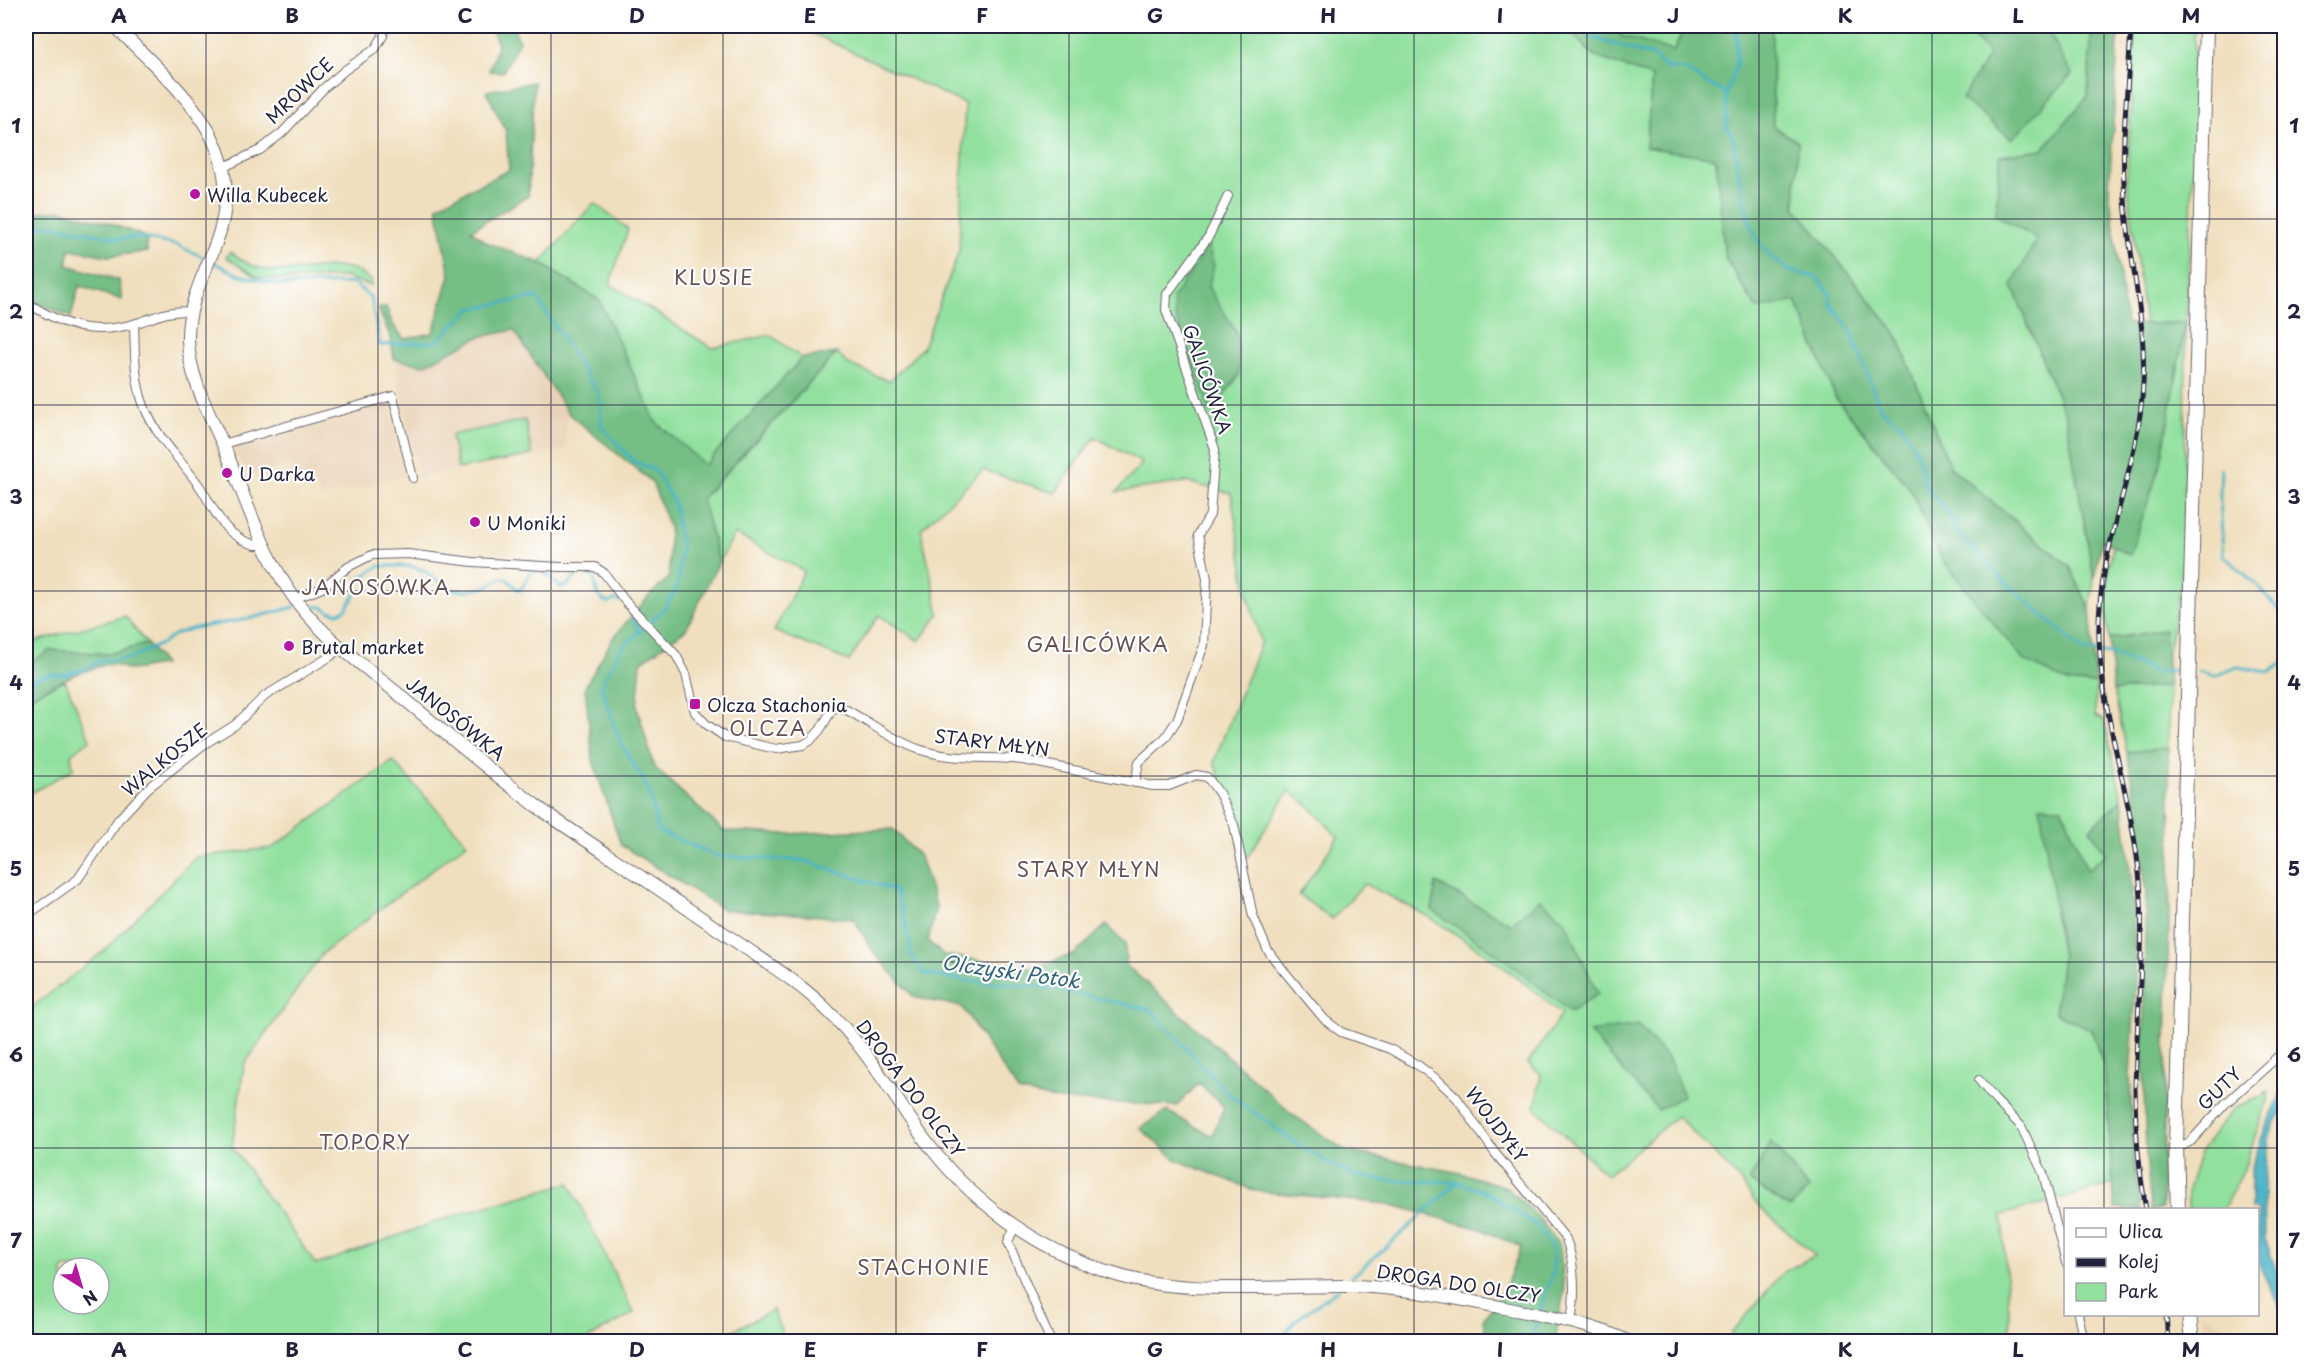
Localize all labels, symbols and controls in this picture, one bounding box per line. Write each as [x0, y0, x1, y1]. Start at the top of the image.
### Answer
text: A [111, 0, 127, 30]
text: B [285, 0, 299, 30]
text: C [457, 0, 473, 30]
text: D [629, 0, 645, 30]
text: E [804, 0, 816, 30]
text: F [976, 0, 988, 30]
text: G [1147, 0, 1163, 30]
text: H [1320, 0, 1336, 30]
text: I [1497, 0, 1503, 30]
text: J [1667, 0, 1679, 30]
text: K [1838, 0, 1853, 30]
text: L [2012, 0, 2024, 30]
text: M [2182, 0, 2200, 30]
street label: MROWCE [259, 51, 339, 129]
text: 1 [11, 110, 21, 140]
text: 1 [2289, 110, 2299, 140]
place label: Willa Kubecek [207, 181, 328, 208]
marker: Willa Kubecek [188, 187, 202, 201]
district label: KLUSIE [674, 262, 754, 292]
text: 2 [9, 296, 23, 326]
text: 2 [2287, 296, 2301, 326]
street label: GALICÓWKA [1177, 321, 1239, 437]
place label: U Darka [239, 460, 316, 487]
marker: U Darka [220, 466, 234, 480]
text: 3 [9, 481, 23, 511]
text: 3 [2287, 481, 2301, 511]
place label: U Moniki [487, 509, 566, 536]
marker: U Moniki [468, 515, 482, 529]
district label: JANOSÓWKA [301, 572, 451, 602]
district label: GALICÓWKA [1027, 629, 1169, 659]
place label: Brutal market [301, 633, 424, 660]
marker: Brutal market [282, 639, 296, 653]
text: 4 [9, 667, 23, 697]
text: 4 [2287, 667, 2301, 697]
street label: JANOSÓWKA [401, 670, 511, 767]
place label: Olcza Stachonia [707, 691, 847, 718]
marker: Olcza Stachonia [688, 697, 702, 711]
district label: OLCZA [729, 713, 807, 743]
street label: WALKOSZE [115, 716, 213, 802]
street label: STARY MŁYN [933, 722, 1051, 762]
text: 5 [10, 853, 22, 883]
text: 5 [2288, 853, 2300, 883]
district label: STARY MŁYN [1017, 854, 1161, 884]
water label: Olczyski Potok [940, 946, 1083, 996]
street label: DROGA DO OLCZY [850, 1014, 972, 1163]
text: 6 [9, 1039, 23, 1069]
text: 6 [2287, 1039, 2301, 1069]
street label: GUTY [2191, 1060, 2248, 1116]
street label: WOJDYŁY [1460, 1081, 1534, 1167]
district label: TOPORY [319, 1127, 411, 1157]
legend [2064, 1208, 2259, 1316]
text: Ulica [2118, 1217, 2163, 1244]
text: 7 [10, 1225, 22, 1255]
text: 7 [2288, 1225, 2300, 1255]
text: Kolej [2118, 1247, 2159, 1274]
district label: STACHONIE [857, 1252, 991, 1282]
north arrow [51, 1256, 111, 1316]
street label: DROGA DO OLCZY [1375, 1257, 1543, 1309]
text: Park [2118, 1277, 2158, 1304]
text: N [78, 1285, 103, 1312]
text: A [111, 1334, 127, 1364]
text: B [285, 1334, 299, 1364]
text: C [457, 1334, 473, 1364]
text: D [629, 1334, 645, 1364]
text: E [804, 1334, 816, 1364]
text: F [976, 1334, 988, 1364]
text: G [1147, 1334, 1163, 1364]
text: H [1320, 1334, 1336, 1364]
text: I [1497, 1334, 1503, 1364]
text: J [1667, 1334, 1679, 1364]
text: K [1838, 1334, 1853, 1364]
text: L [2012, 1334, 2024, 1364]
text: M [2182, 1334, 2200, 1364]

